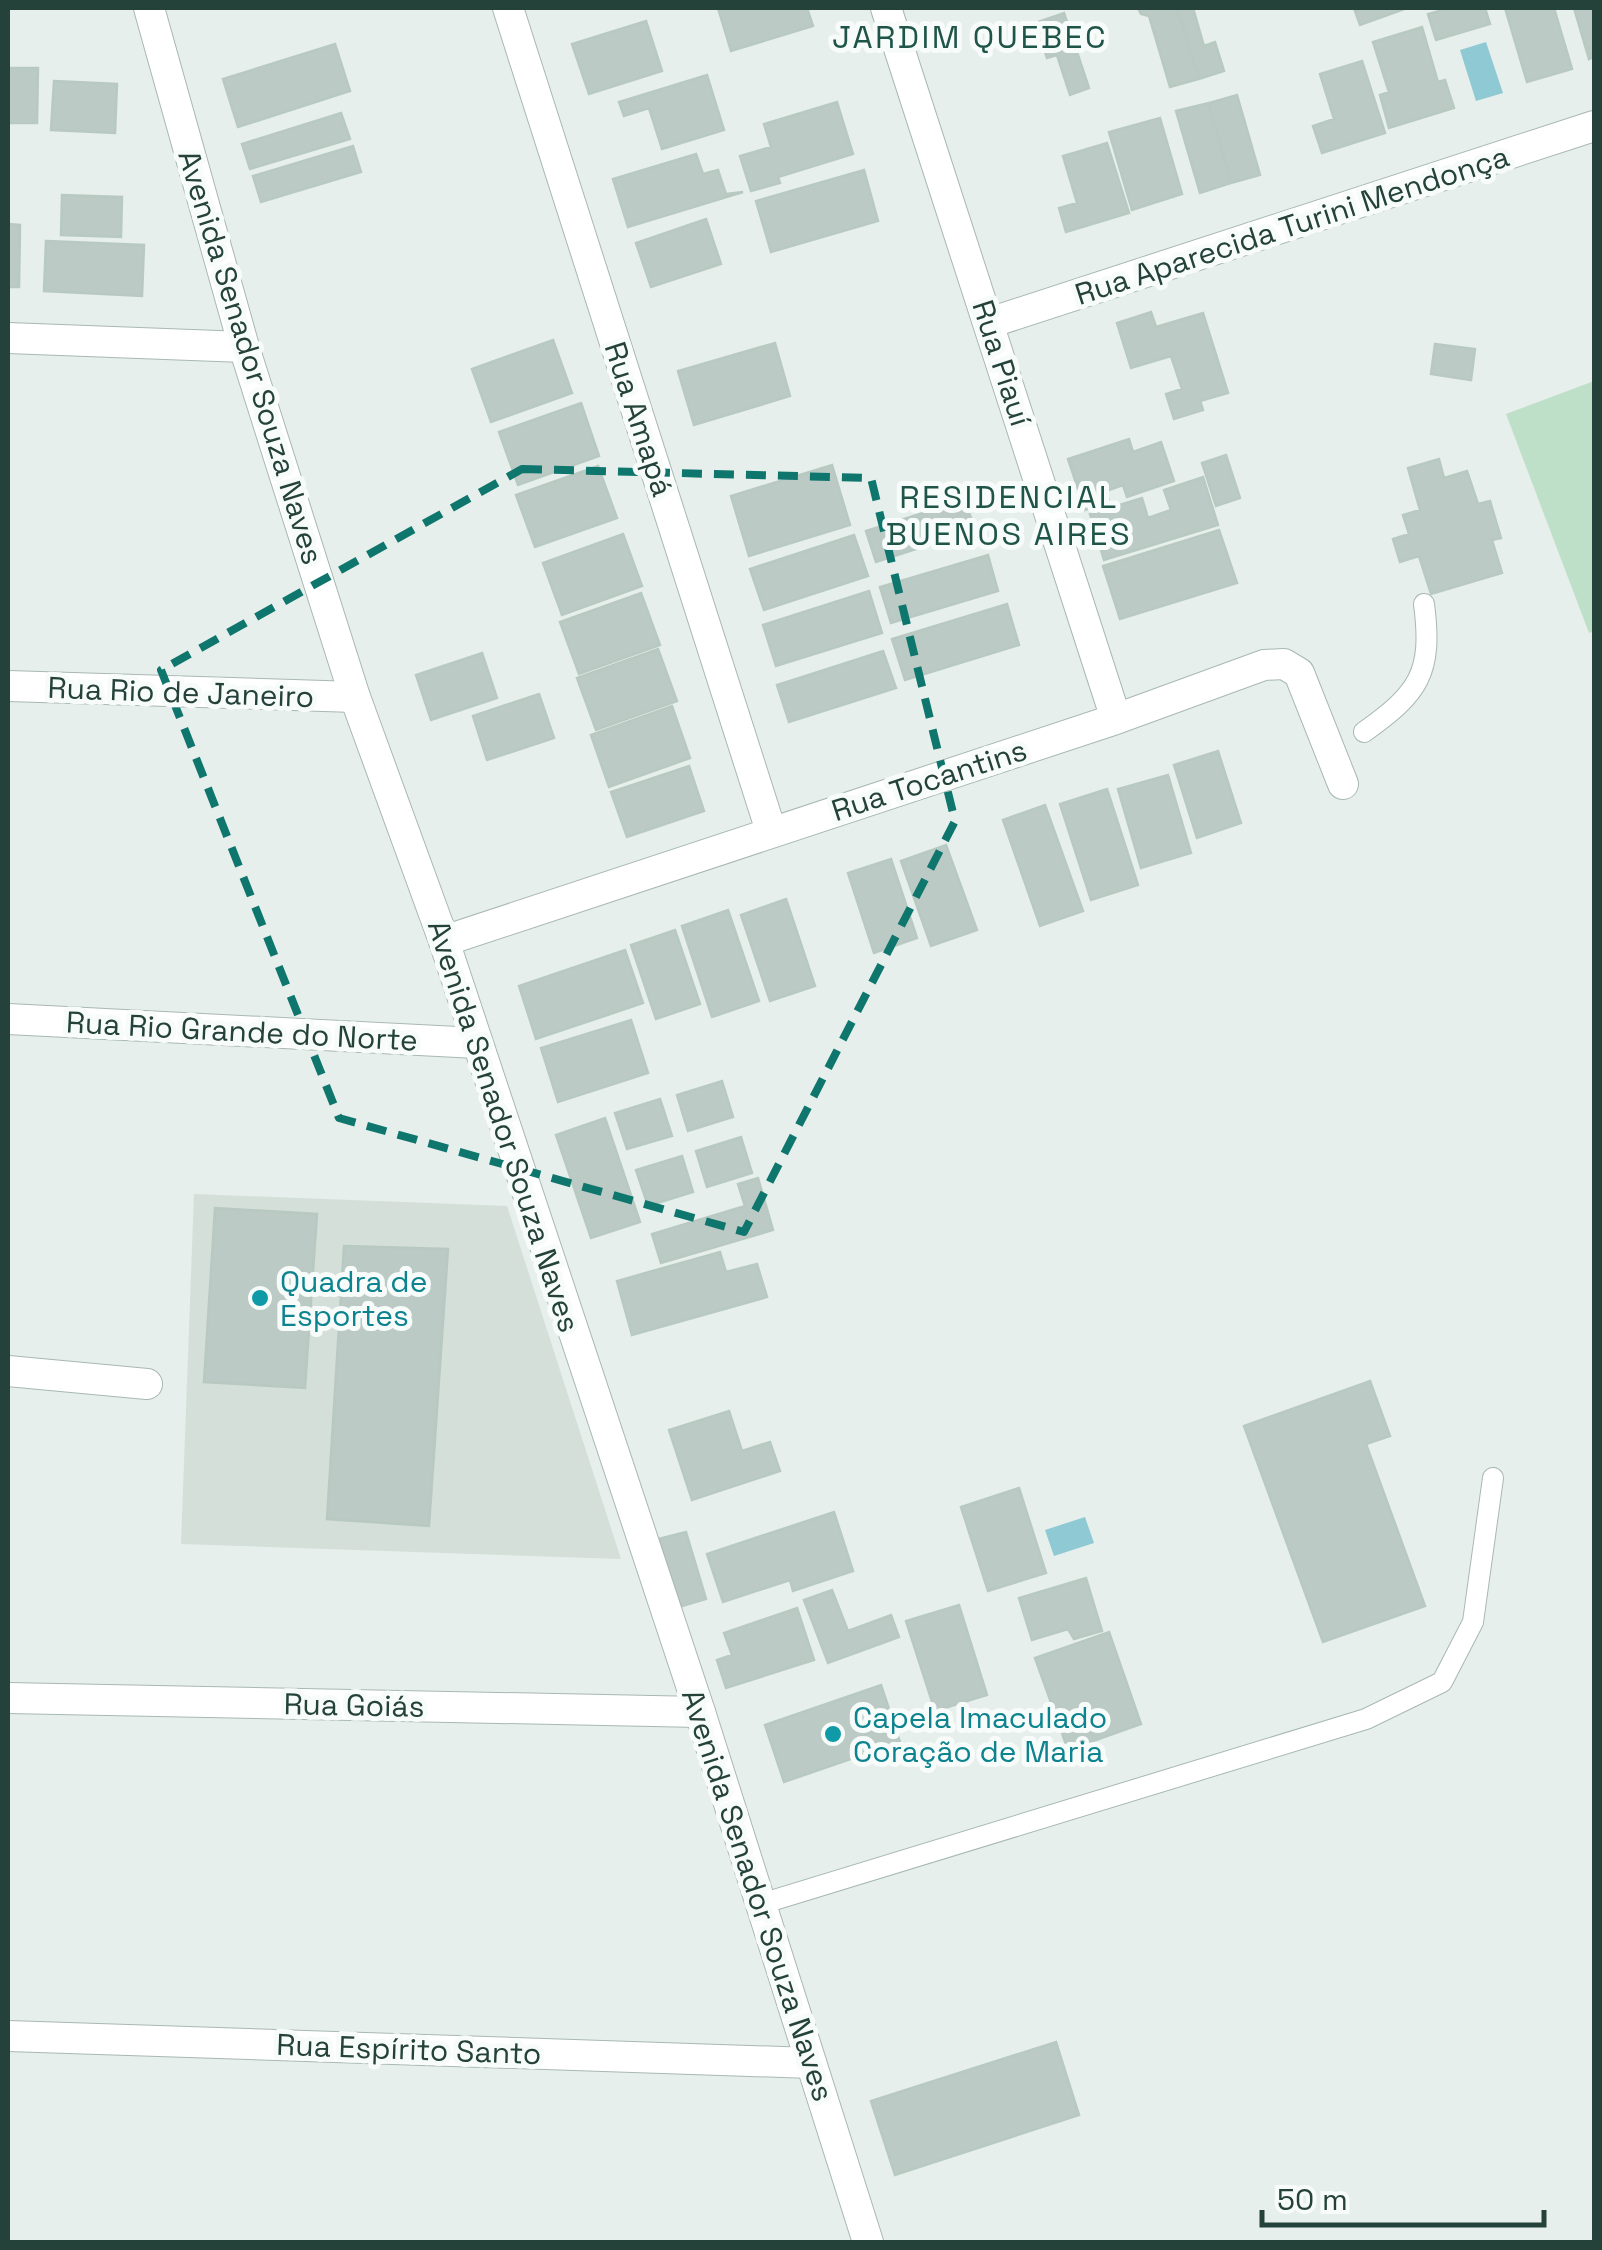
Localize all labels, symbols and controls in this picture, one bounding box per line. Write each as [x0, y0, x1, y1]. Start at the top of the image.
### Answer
district label: JARDIM QUEBEC [832, 17, 1108, 57]
street label: Rua Aparecida Turini Mendonça [1070, 136, 1514, 314]
street label: Avenida Senador Souza Naves [169, 145, 333, 569]
street label: Rua Piauí [963, 295, 1041, 432]
street label: Rua Amapá [596, 337, 682, 501]
district label: RESIDENCIAL BUENOS AIRES [886, 477, 1132, 554]
street label: Rua Rio de Janeiro [47, 668, 315, 716]
street label: Rua Tocantins [826, 730, 1032, 830]
street label: Avenida Senador Souza Naves [419, 915, 589, 1337]
street label: Rua Rio Grande do Norte [65, 1002, 419, 1060]
place label: Quadra de Esportes [280, 1262, 427, 1335]
marker: Quadra de Esportes [249, 1287, 271, 1309]
street label: Rua Goiás [283, 1684, 425, 1726]
street label: Avenida Senador Souza Naves [673, 1684, 843, 2106]
place label: Capela Imaculado Coração de Maria [853, 1698, 1107, 1771]
marker: Capela Imaculado Coração de Maria [822, 1723, 844, 1745]
street label: Rua Espírito Santo [276, 2025, 542, 2073]
scale bar [1262, 2165, 1544, 2227]
text: 50 m [1277, 2180, 1348, 2219]

